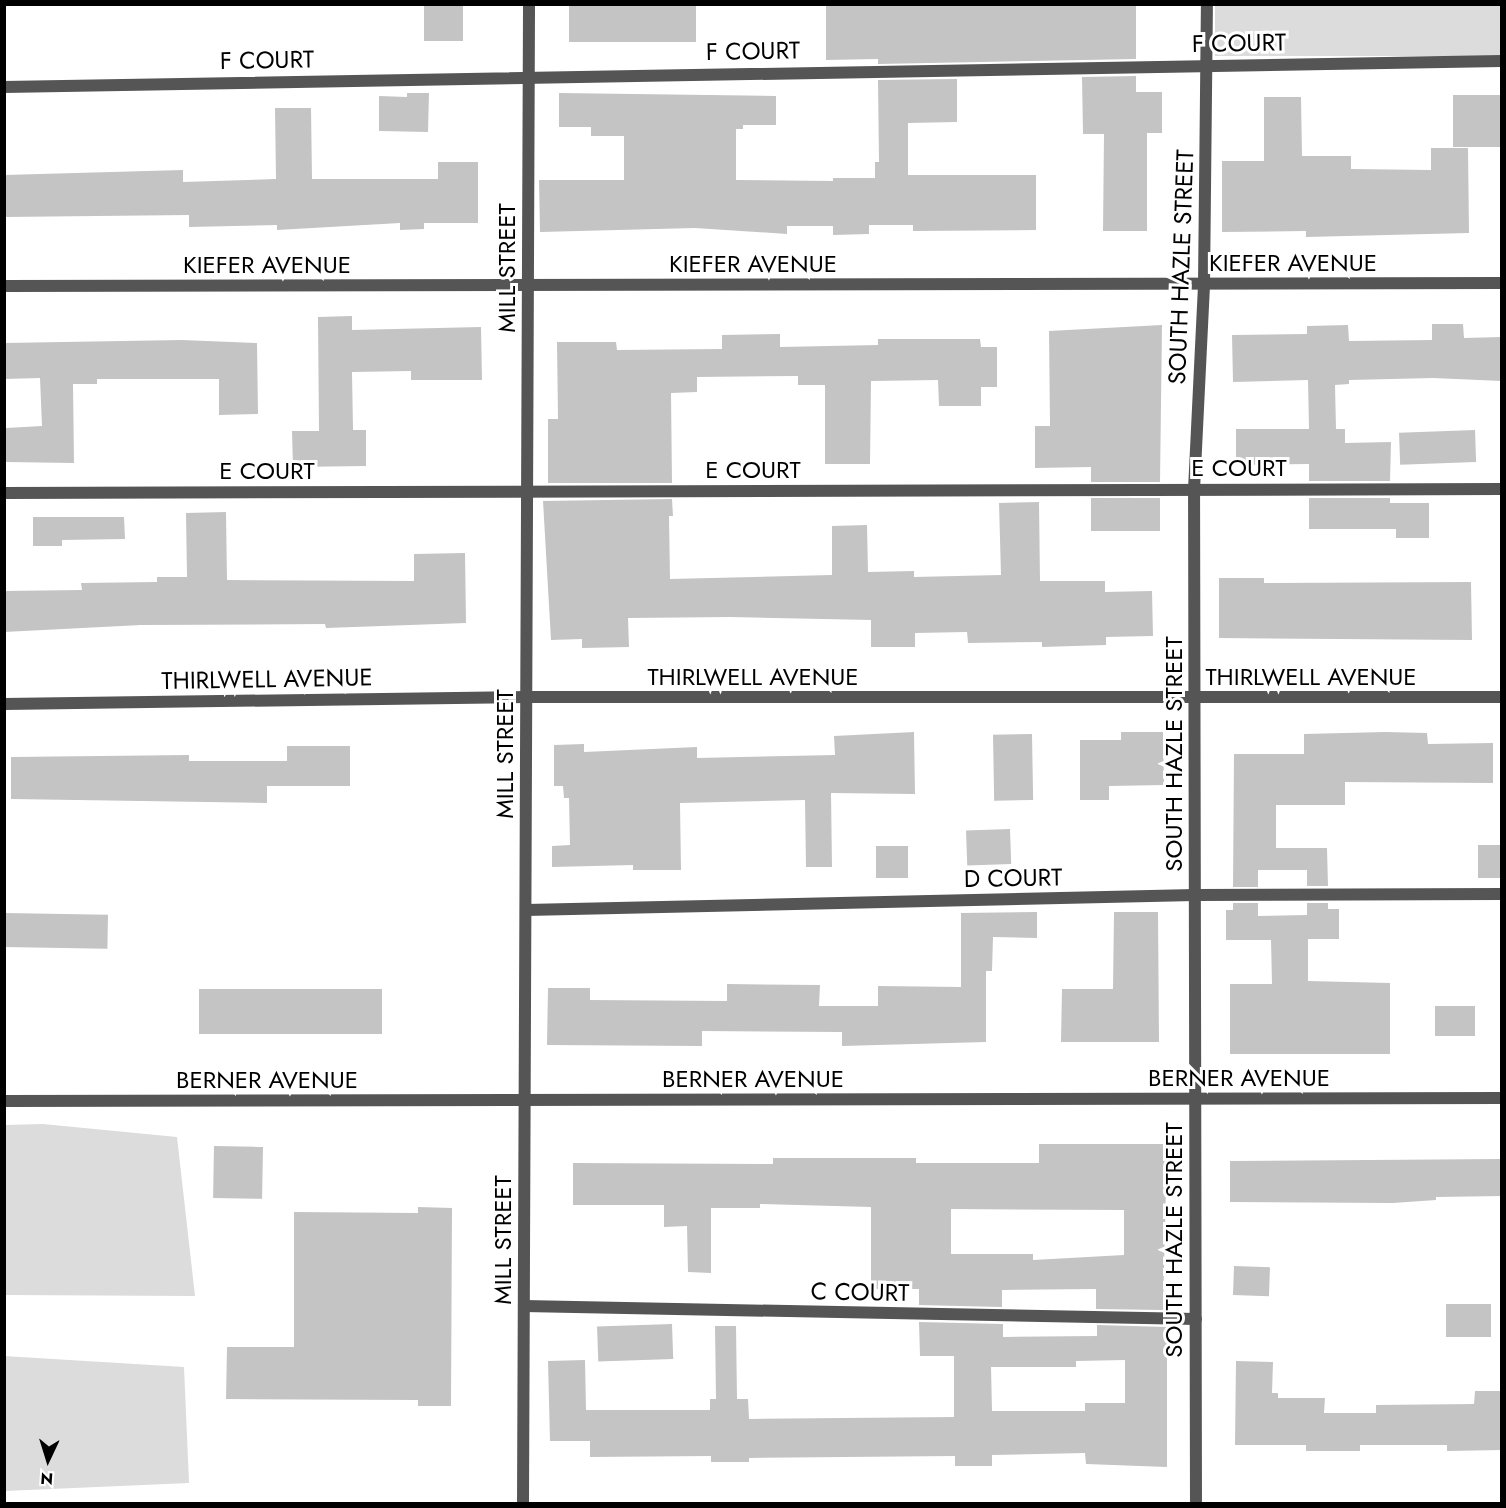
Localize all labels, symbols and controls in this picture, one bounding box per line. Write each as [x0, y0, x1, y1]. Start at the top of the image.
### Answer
street label: F COURT [1192, 28, 1286, 58]
street label: F COURT [706, 36, 800, 66]
street label: F COURT [220, 45, 314, 75]
street label: SOUTH HAZLE STREET [1163, 149, 1199, 385]
street label: MILL STREET [493, 203, 521, 333]
street label: KIEFER AVENUE [1209, 249, 1377, 277]
street label: KIEFER AVENUE [669, 250, 837, 278]
street label: KIEFER AVENUE [183, 251, 351, 279]
street label: E COURT [1191, 454, 1287, 482]
street label: E COURT [705, 456, 801, 484]
street label: E COURT [219, 457, 315, 485]
street label: SOUTH HAZLE STREET [1160, 636, 1188, 872]
street label: THIRLWELL AVENUE [161, 663, 373, 695]
street label: THIRLWELL AVENUE [647, 663, 859, 691]
street label: THIRLWELL AVENUE [1205, 663, 1417, 691]
street label: MILL STREET [491, 689, 519, 819]
street label: D COURT [963, 863, 1063, 893]
street label: BERNER AVENUE [1148, 1064, 1330, 1092]
street label: BERNER AVENUE [662, 1065, 844, 1093]
street label: BERNER AVENUE [176, 1066, 358, 1094]
street label: SOUTH HAZLE STREET [1160, 1122, 1188, 1358]
street label: MILL STREET [489, 1175, 517, 1305]
street label: C COURT [810, 1277, 910, 1307]
north arrow [18, 1430, 78, 1490]
text: N [40, 1467, 54, 1490]

